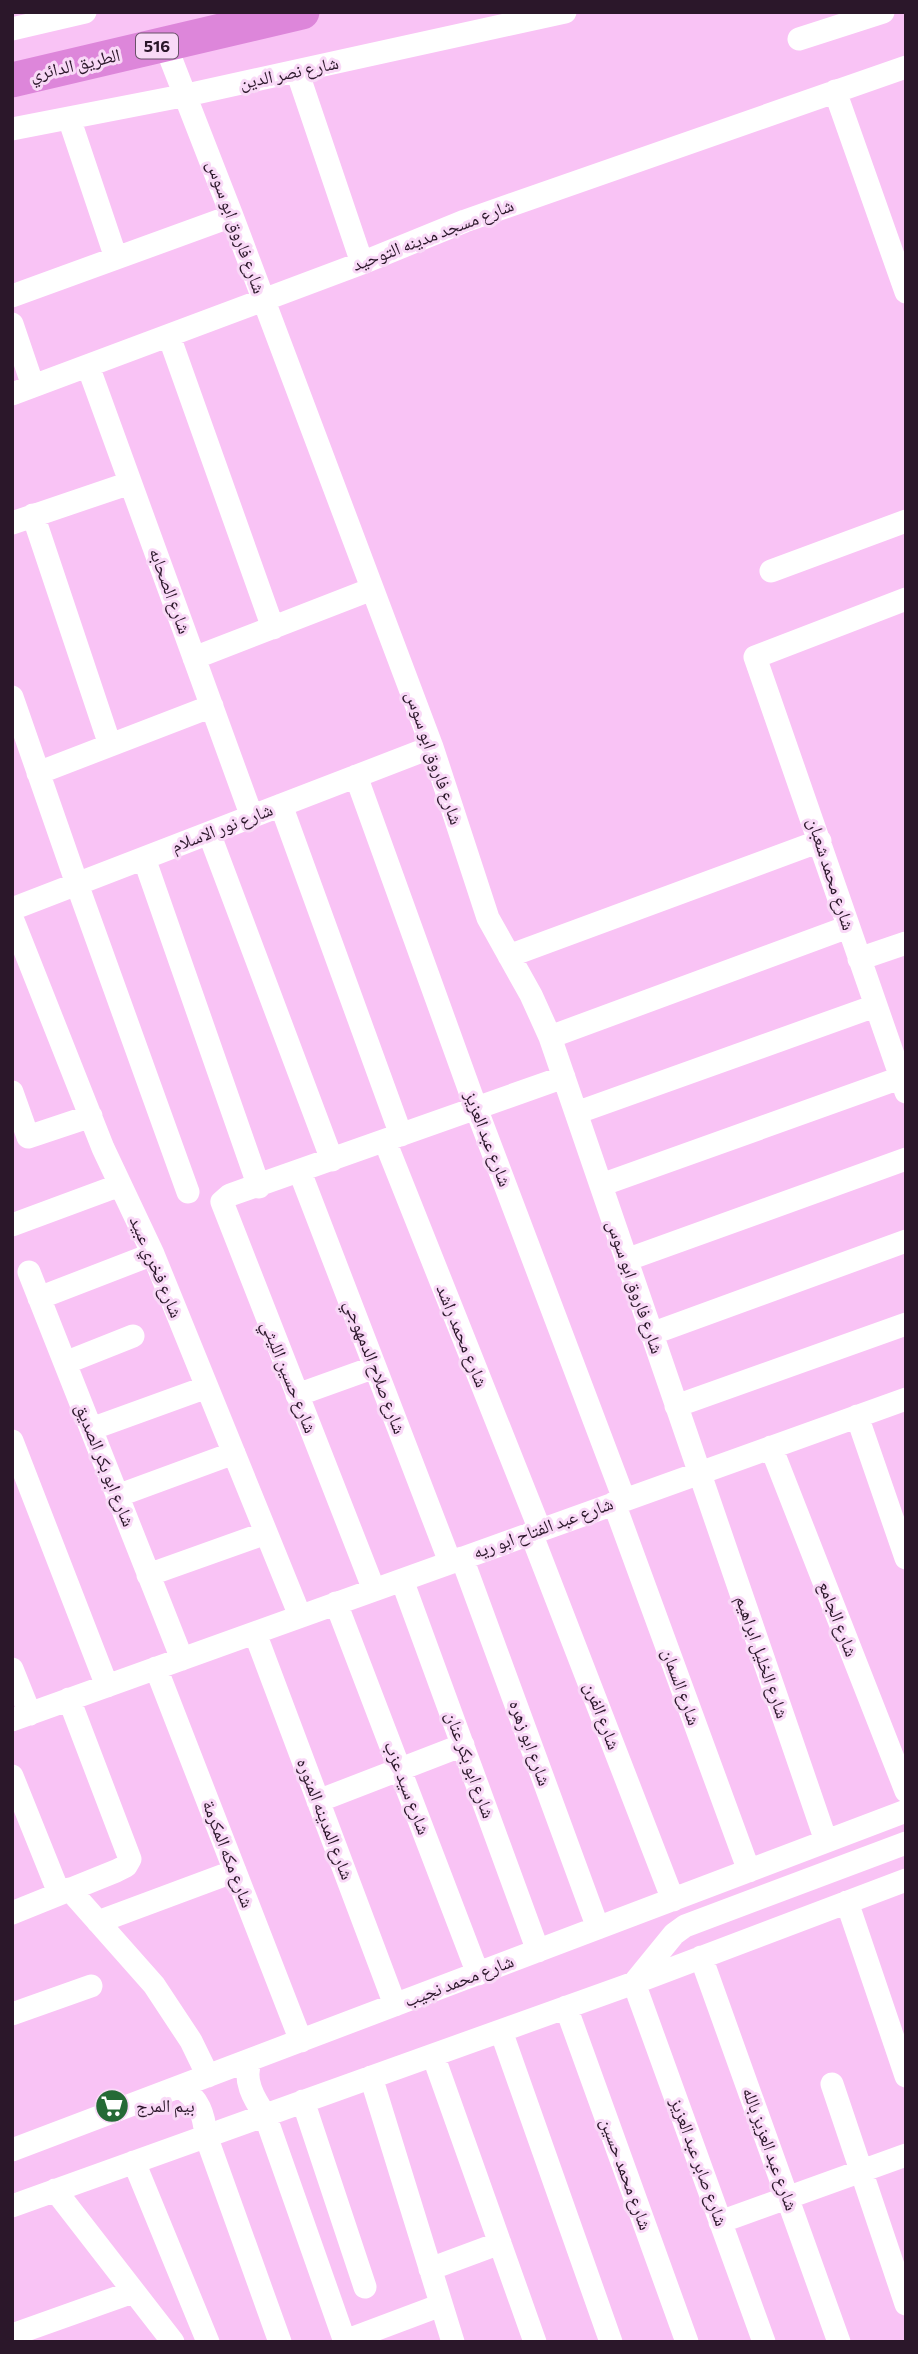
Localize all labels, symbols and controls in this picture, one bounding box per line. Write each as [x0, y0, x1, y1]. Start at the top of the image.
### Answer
road number: 516 [136, 34, 178, 58]
street label: الطريق الدائري [27, 43, 123, 90]
street label: شارع نصر الدين [237, 51, 341, 94]
street label: شارع فاروق ابو سوس [202, 157, 271, 296]
street label: شارع مسجد مدينه التوحيد [349, 193, 517, 276]
street label: شارع الصحابه [144, 545, 197, 637]
street label: شارع فاروق ابو سوس [401, 688, 468, 828]
street label: شارع نور الاسلام [168, 798, 276, 858]
street label: شارع محمد شعبان [802, 815, 860, 933]
street label: شارع عبد العزيز [459, 1087, 517, 1190]
street label: شارع فخري عبيد [121, 1212, 188, 1323]
street label: شارع فاروق ابو سوس [602, 1217, 669, 1357]
street label: شارع محمد راشد [431, 1281, 494, 1391]
street label: شارع صلاح الدمهوجي [336, 1297, 412, 1438]
street label: شارع حسين الليثي [253, 1317, 322, 1438]
street label: شارع ابو بكر الصديق [70, 1400, 141, 1530]
street label: شارع عبد الفتاح ابو ريه [470, 1492, 616, 1564]
street label: شارع الجامع [813, 1578, 863, 1660]
street label: شارع الخليل ابراهيم [730, 1592, 794, 1722]
street label: شارع السمان [657, 1645, 706, 1728]
street label: شارع الفرن [579, 1679, 626, 1753]
street label: شارع ابو زهره [504, 1697, 557, 1789]
street label: شارع ابو بكر عنان [440, 1708, 500, 1821]
street label: شارع سيد عزب [379, 1738, 436, 1838]
street label: شارع المدينه المنوره [292, 1755, 359, 1883]
street label: شارع مكه المكرمة [197, 1797, 259, 1911]
street label: شارع محمد نجيب [401, 1949, 517, 2012]
street label: شارع عبد العزيز بالله [738, 2084, 803, 2214]
supermarket icon: بيم المرج [93, 2087, 131, 2125]
place label: بيم المرج [136, 2094, 195, 2118]
street label: شارع صابر عبد العزيز [665, 2094, 733, 2229]
street label: شارع محمد حسين [596, 2115, 657, 2233]

